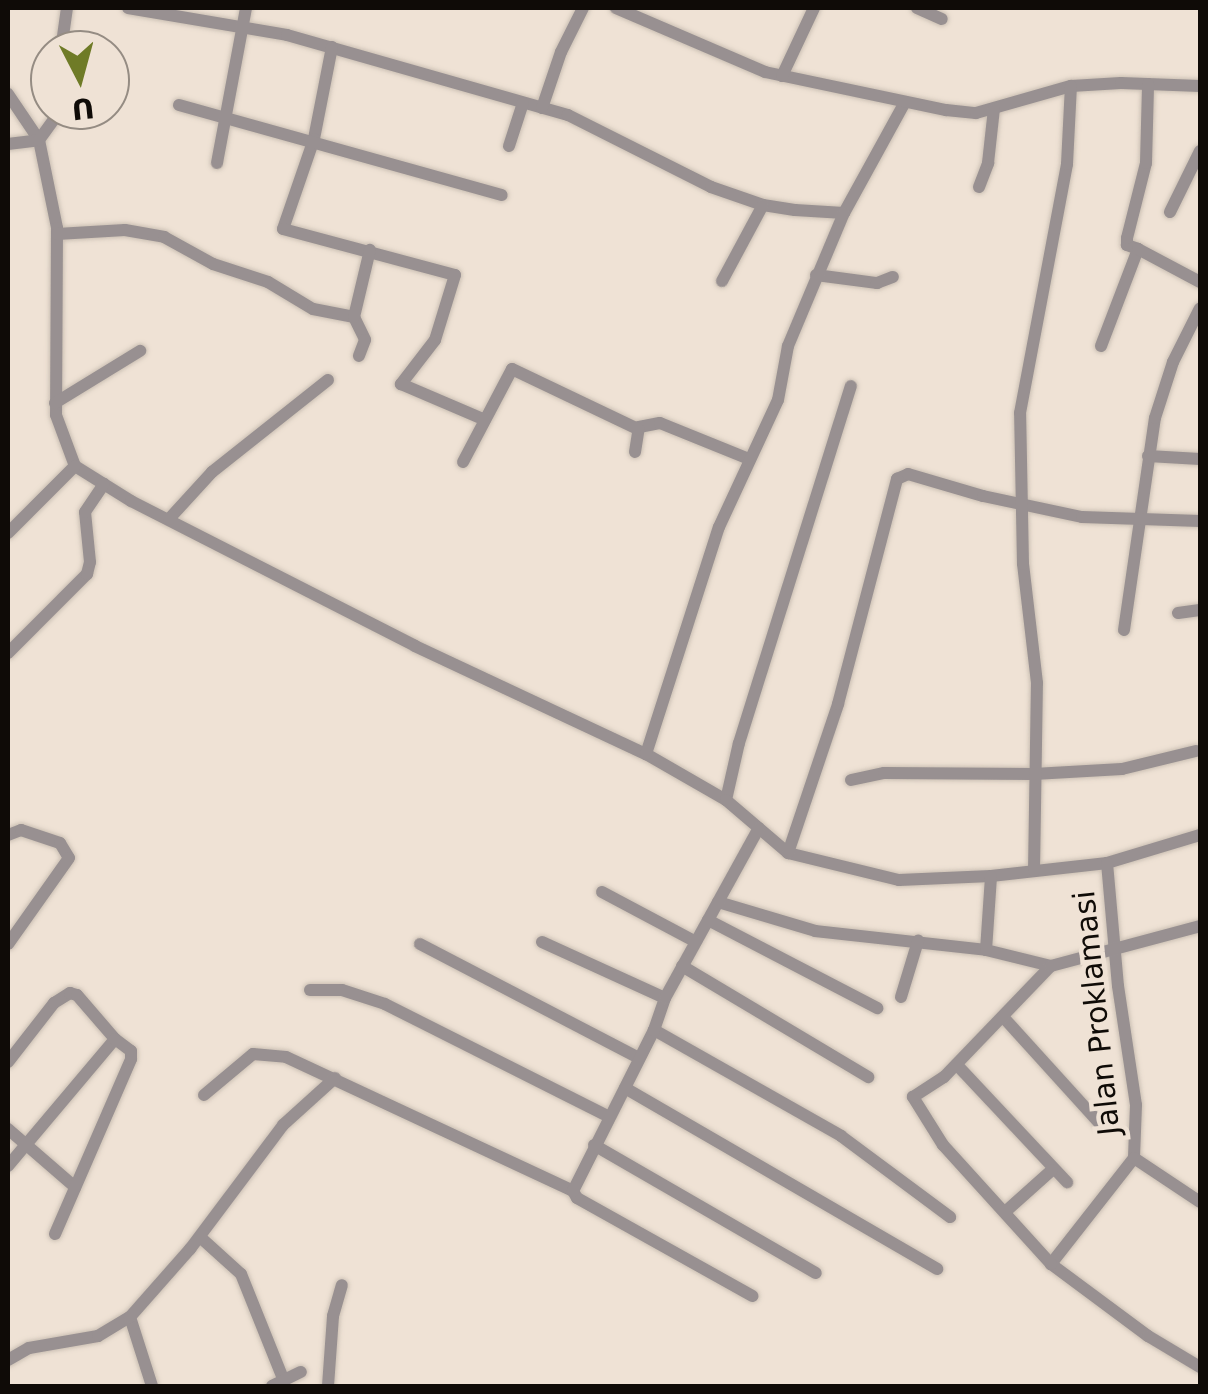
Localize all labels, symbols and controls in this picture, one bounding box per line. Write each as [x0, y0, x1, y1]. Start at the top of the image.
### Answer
north arrow [30, 30, 130, 130]
text: U [70, 91, 96, 126]
street label: Jalan Proklamasi [1066, 889, 1128, 1137]

